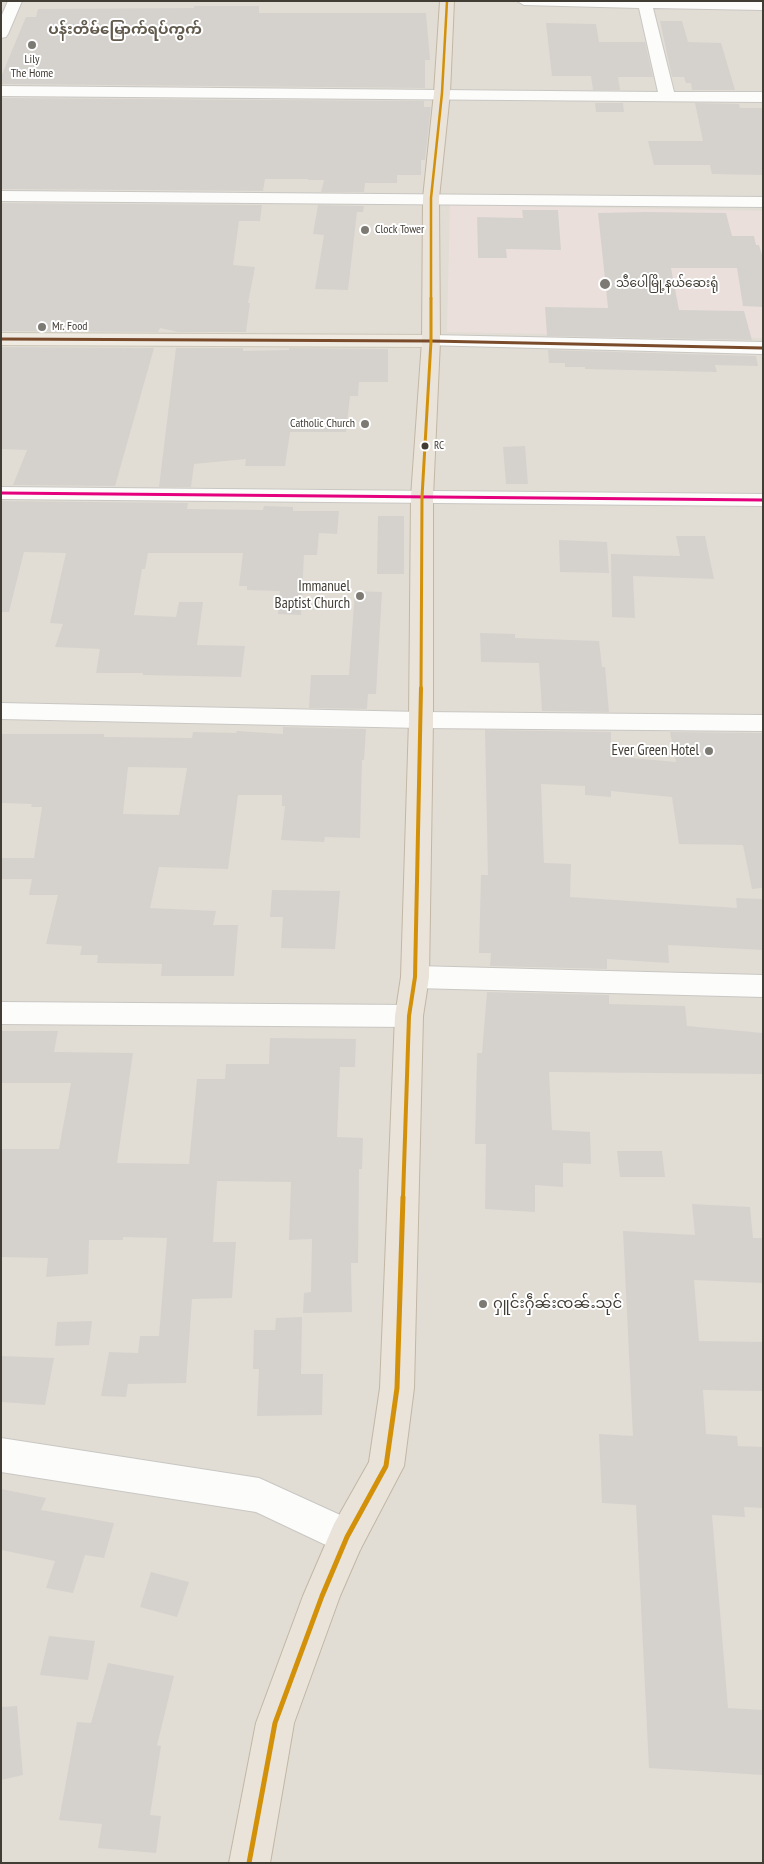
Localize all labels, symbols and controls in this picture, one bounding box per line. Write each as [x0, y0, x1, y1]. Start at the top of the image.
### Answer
district label: ပန်းတိမ်မြောက်ရပ်ကွက် [48, 21, 202, 39]
marker: Lily The Home [26, 39, 38, 51]
place label: Lily The Home [11, 53, 53, 81]
place label: Clock Tower [375, 223, 424, 237]
marker: Clock Tower [359, 224, 371, 236]
marker: သီပေါမြို့နယ်ဆေးရုံ [598, 277, 612, 291]
place label: သီပေါမြို့နယ်ဆေးရုံ [616, 277, 718, 291]
place label: Mr. Food [52, 320, 88, 334]
marker: Mr. Food [36, 321, 48, 333]
place label: Catholic Church [290, 417, 355, 431]
marker: Catholic Church [359, 418, 371, 430]
place label: RC [434, 439, 444, 453]
marker: RC [420, 441, 430, 451]
place label: Immanuel Baptist Church [275, 578, 350, 613]
marker: Immanuel Baptist Church [354, 590, 366, 602]
place label: Ever Green Hotel [612, 742, 699, 760]
marker: Ever Green Hotel [703, 745, 715, 757]
place label: ႁူင်းႁဵၼ်းၸၼ်ႉသုင် [493, 1295, 622, 1313]
marker: ႁူင်းႁဵၼ်းၸၼ်ႉသုင် [477, 1298, 489, 1310]

